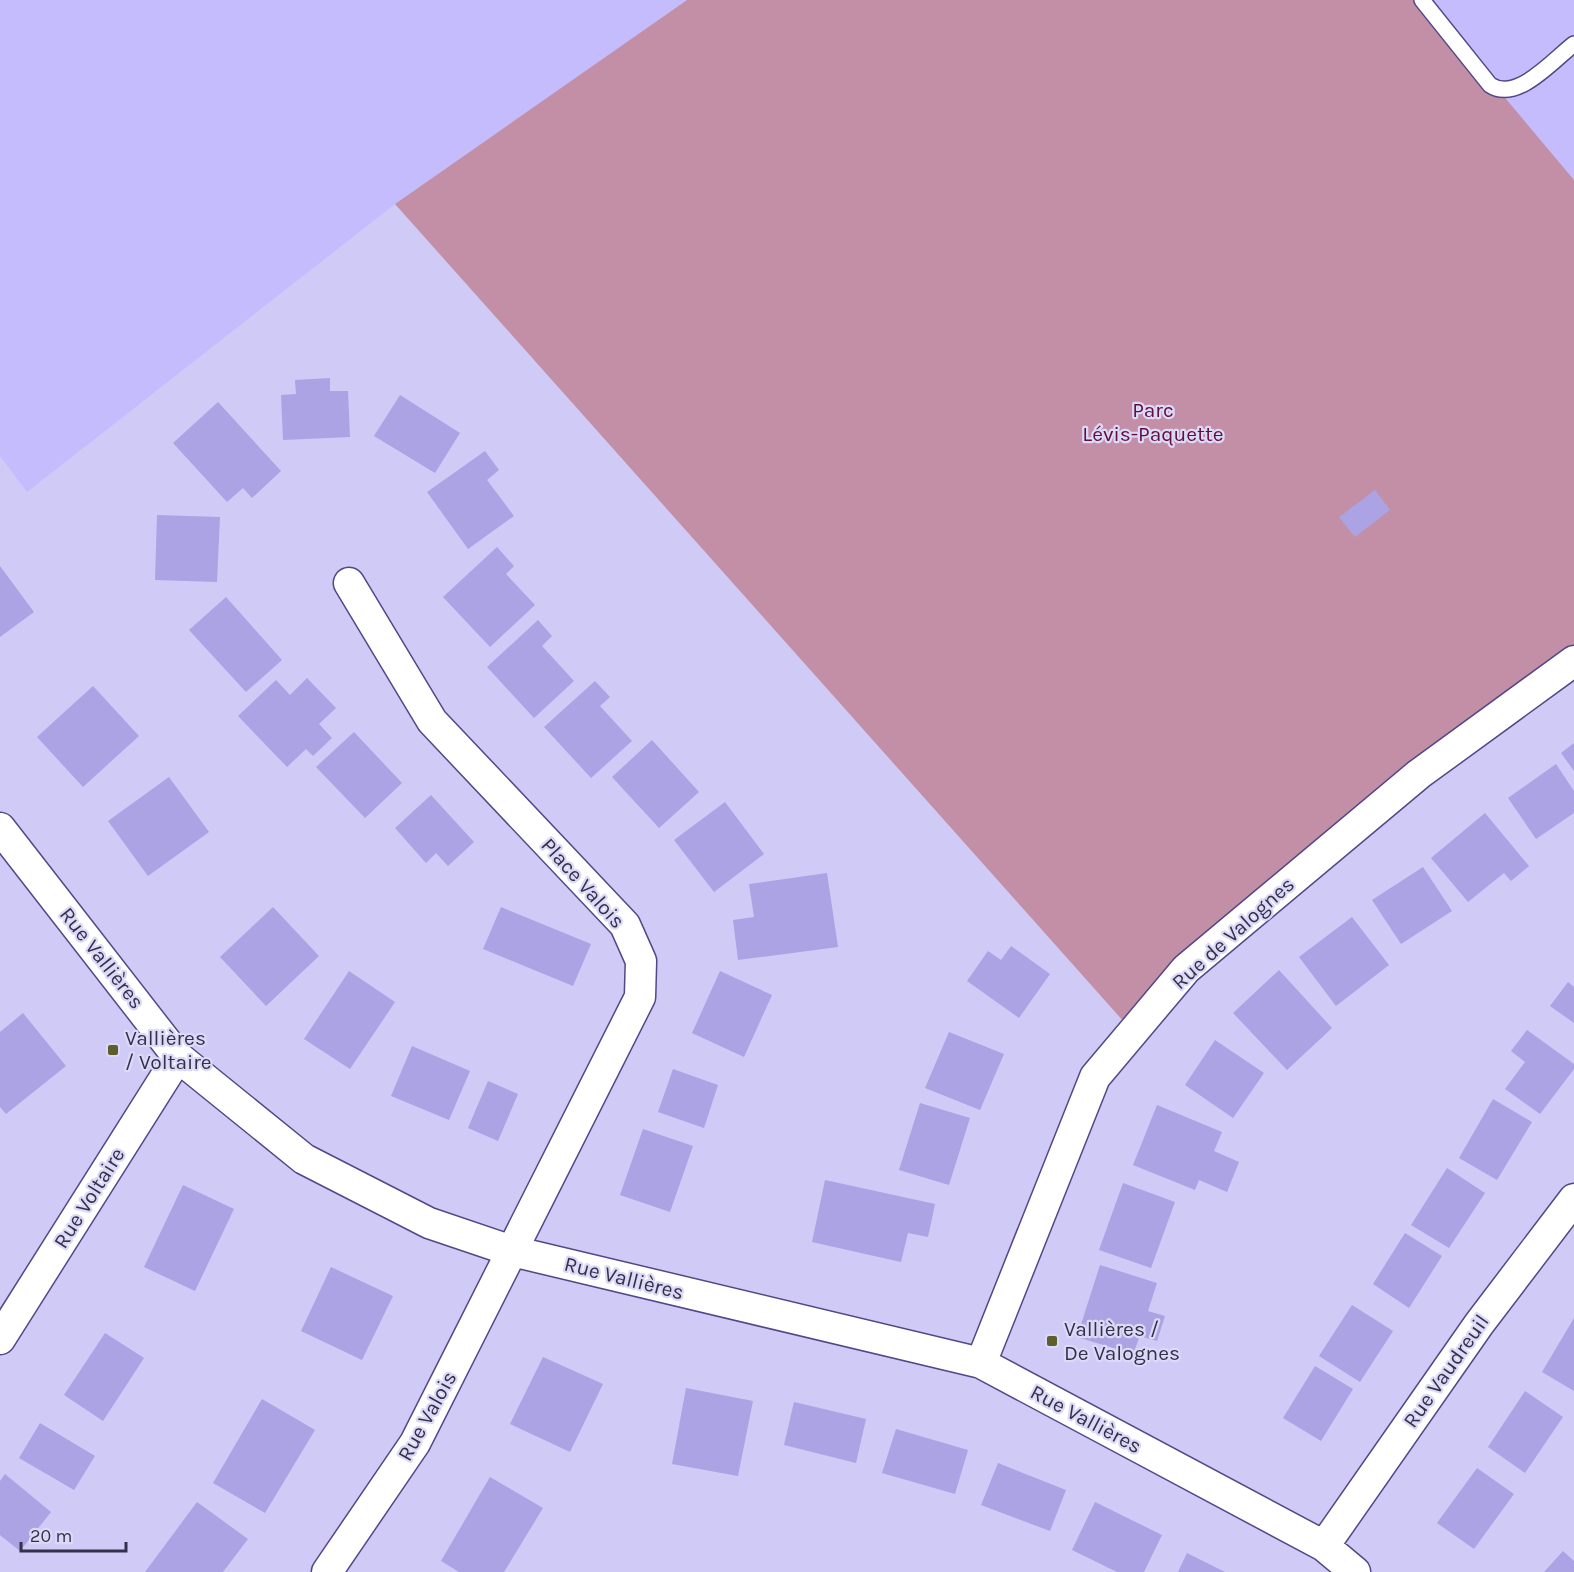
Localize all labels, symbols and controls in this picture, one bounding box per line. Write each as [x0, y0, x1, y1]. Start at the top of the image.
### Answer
park label: Parc Lévis-Paquette [1082, 398, 1224, 446]
street label: Place Valois [536, 833, 630, 933]
street label: Rue de Valognes [1167, 872, 1299, 994]
street label: Rue Vallières [55, 902, 149, 1014]
place label: Vallières / Voltaire [125, 1026, 212, 1074]
marker: Vallières / Voltaire [106, 1043, 120, 1057]
street label: Rue Voltaire [49, 1143, 129, 1253]
street label: Rue Vallières [562, 1252, 686, 1304]
street label: Rue Vaudreuil [1398, 1310, 1494, 1432]
place label: Vallières / De Valognes [1064, 1317, 1180, 1365]
marker: Vallières / De Valognes [1045, 1334, 1059, 1348]
street label: Rue Valois [393, 1367, 461, 1465]
street label: Rue Vallières [1026, 1380, 1146, 1458]
scale bar [21, 1515, 126, 1553]
text: 20 m [30, 1525, 72, 1547]

